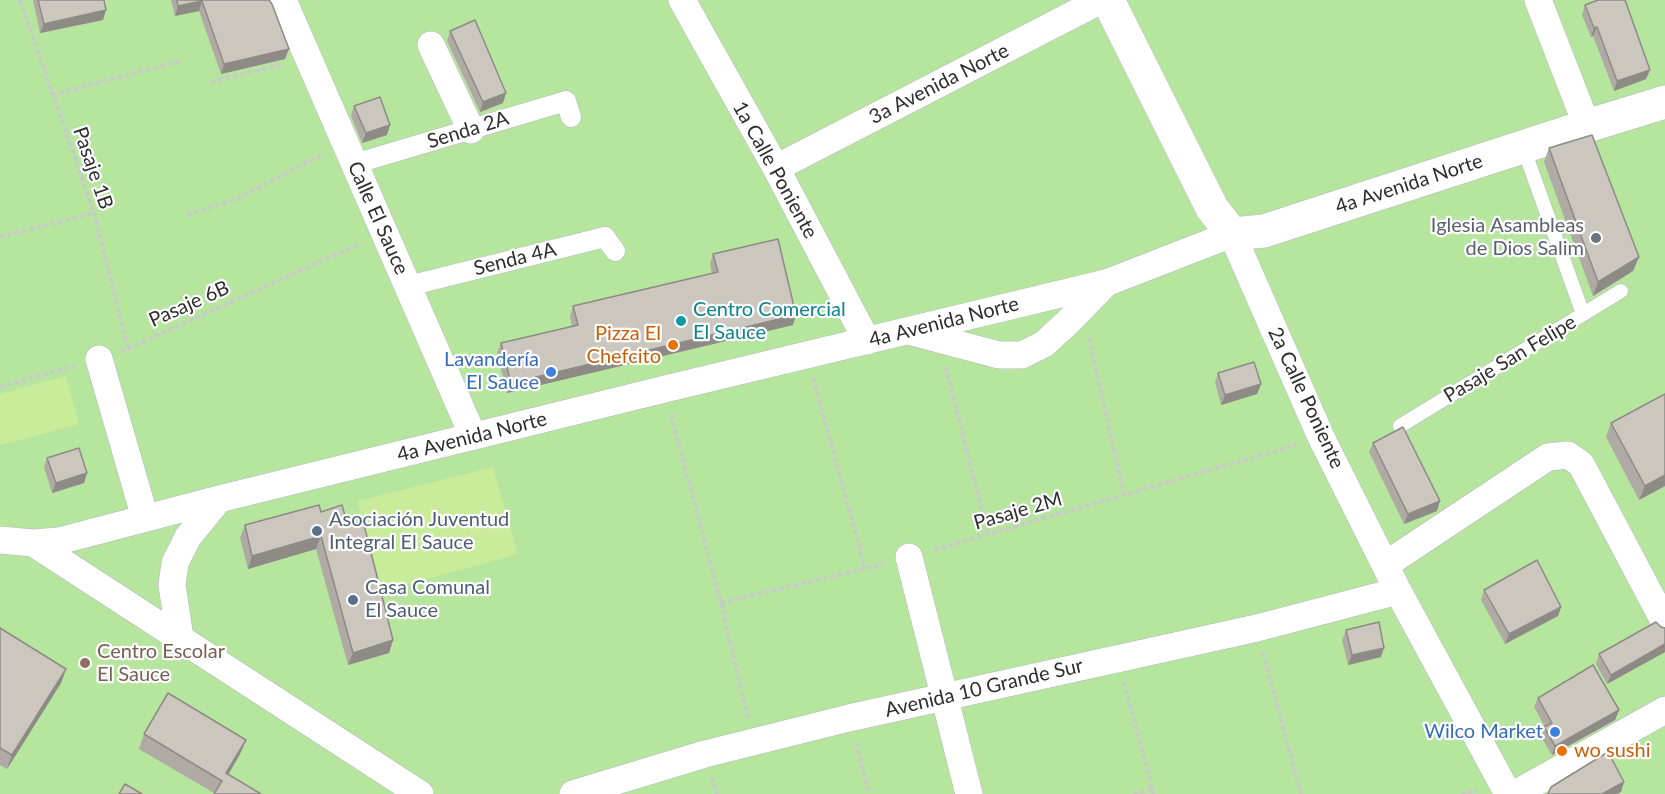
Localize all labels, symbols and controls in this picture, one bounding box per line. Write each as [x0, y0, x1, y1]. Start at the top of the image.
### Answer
street label: 3a Avenida Norte [865, 38, 1013, 130]
street label: 1a Calle Poniente [727, 97, 823, 243]
street label: Senda 2A [424, 106, 512, 154]
street label: Pasaje 1B [68, 124, 118, 212]
street label: 4a Avenida Norte [1332, 149, 1486, 219]
street label: Calle El Sauce [342, 158, 414, 278]
place label: Iglesia Asambleas de Dios Salim [1431, 214, 1584, 261]
marker: Iglesia Asambleas de Dios Salim [1589, 231, 1603, 245]
street label: Senda 4A [471, 237, 559, 281]
street label: Pasaje 6B [145, 276, 233, 332]
street label: 4a Avenida Norte [867, 292, 1021, 352]
place label: Centro Comercial El Sauce [693, 298, 846, 345]
street label: Pasaje San Felipe [1440, 310, 1580, 408]
marker: Centro Comercial El Sauce [674, 314, 688, 328]
place label: Pizza El Chefcito [587, 322, 661, 369]
street label: 2a Calle Poniente [1263, 324, 1349, 472]
marker: Pizza El Chefcito [666, 338, 680, 352]
place label: Lavandería El Sauce [444, 348, 539, 395]
marker: Lavandería El Sauce [544, 365, 558, 379]
street label: 4a Avenida Norte [395, 407, 549, 467]
street label: Pasaje 2M [971, 487, 1065, 535]
place label: Asociación Juventud Integral El Sauce [329, 508, 509, 555]
marker: Asociación Juventud Integral El Sauce [310, 524, 324, 538]
place label: Casa Comunal El Sauce [365, 576, 490, 623]
marker: Casa Comunal El Sauce [346, 593, 360, 607]
place label: Centro Escolar El Sauce [97, 640, 225, 687]
street label: Avenida 10 Grande Sur [883, 654, 1085, 722]
marker: Centro Escolar El Sauce [78, 656, 92, 670]
place label: Wilco Market [1424, 720, 1543, 744]
marker: Wilco Market [1548, 725, 1562, 739]
place label: wo sushi [1574, 739, 1650, 763]
marker: wo sushi [1555, 744, 1569, 758]

